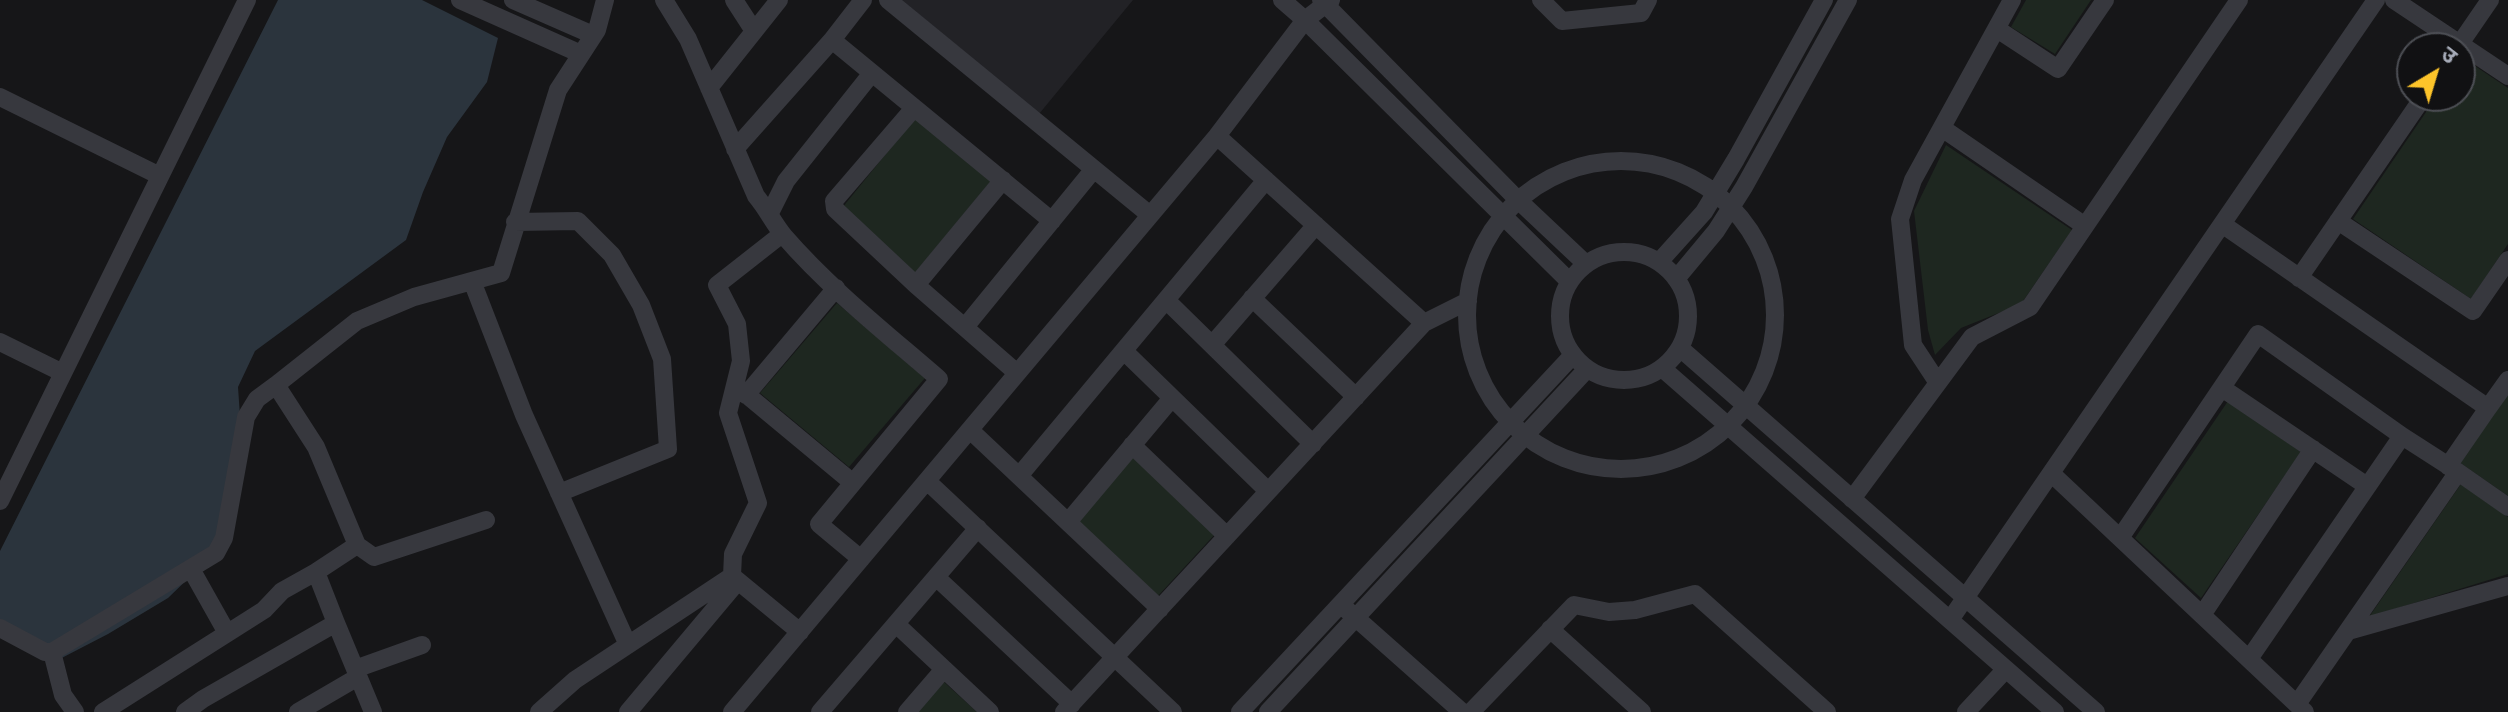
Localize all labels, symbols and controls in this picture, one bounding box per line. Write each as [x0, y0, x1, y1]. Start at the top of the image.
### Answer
north arrow [2396, 32, 2476, 112]
text: उ [2436, 40, 2463, 70]

